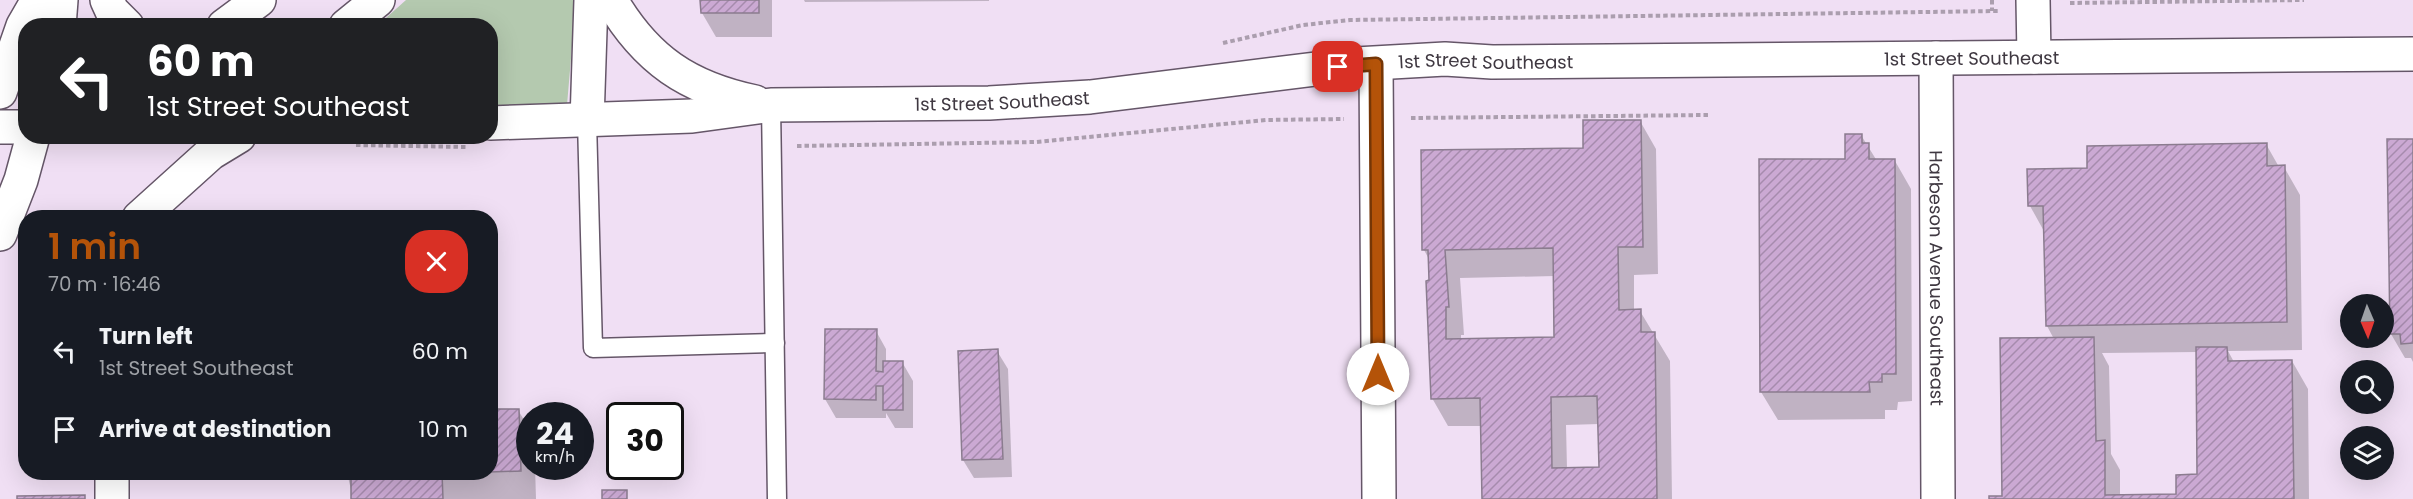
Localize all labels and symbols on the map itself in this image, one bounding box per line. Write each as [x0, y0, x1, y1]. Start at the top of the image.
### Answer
pin [1312, 41, 1363, 92]
street label: 1st Street Southeast [1884, 45, 2059, 71]
street label: 1st Street Southeast [1398, 46, 1573, 75]
street label: 1st Street Southeast [914, 85, 1090, 116]
street label: Harbeson Avenue Southeast [1924, 150, 1950, 406]
north arrow [2340, 294, 2394, 348]
position arrow [1346, 342, 1410, 406]
speed limit sign: 30 [606, 402, 684, 480]

